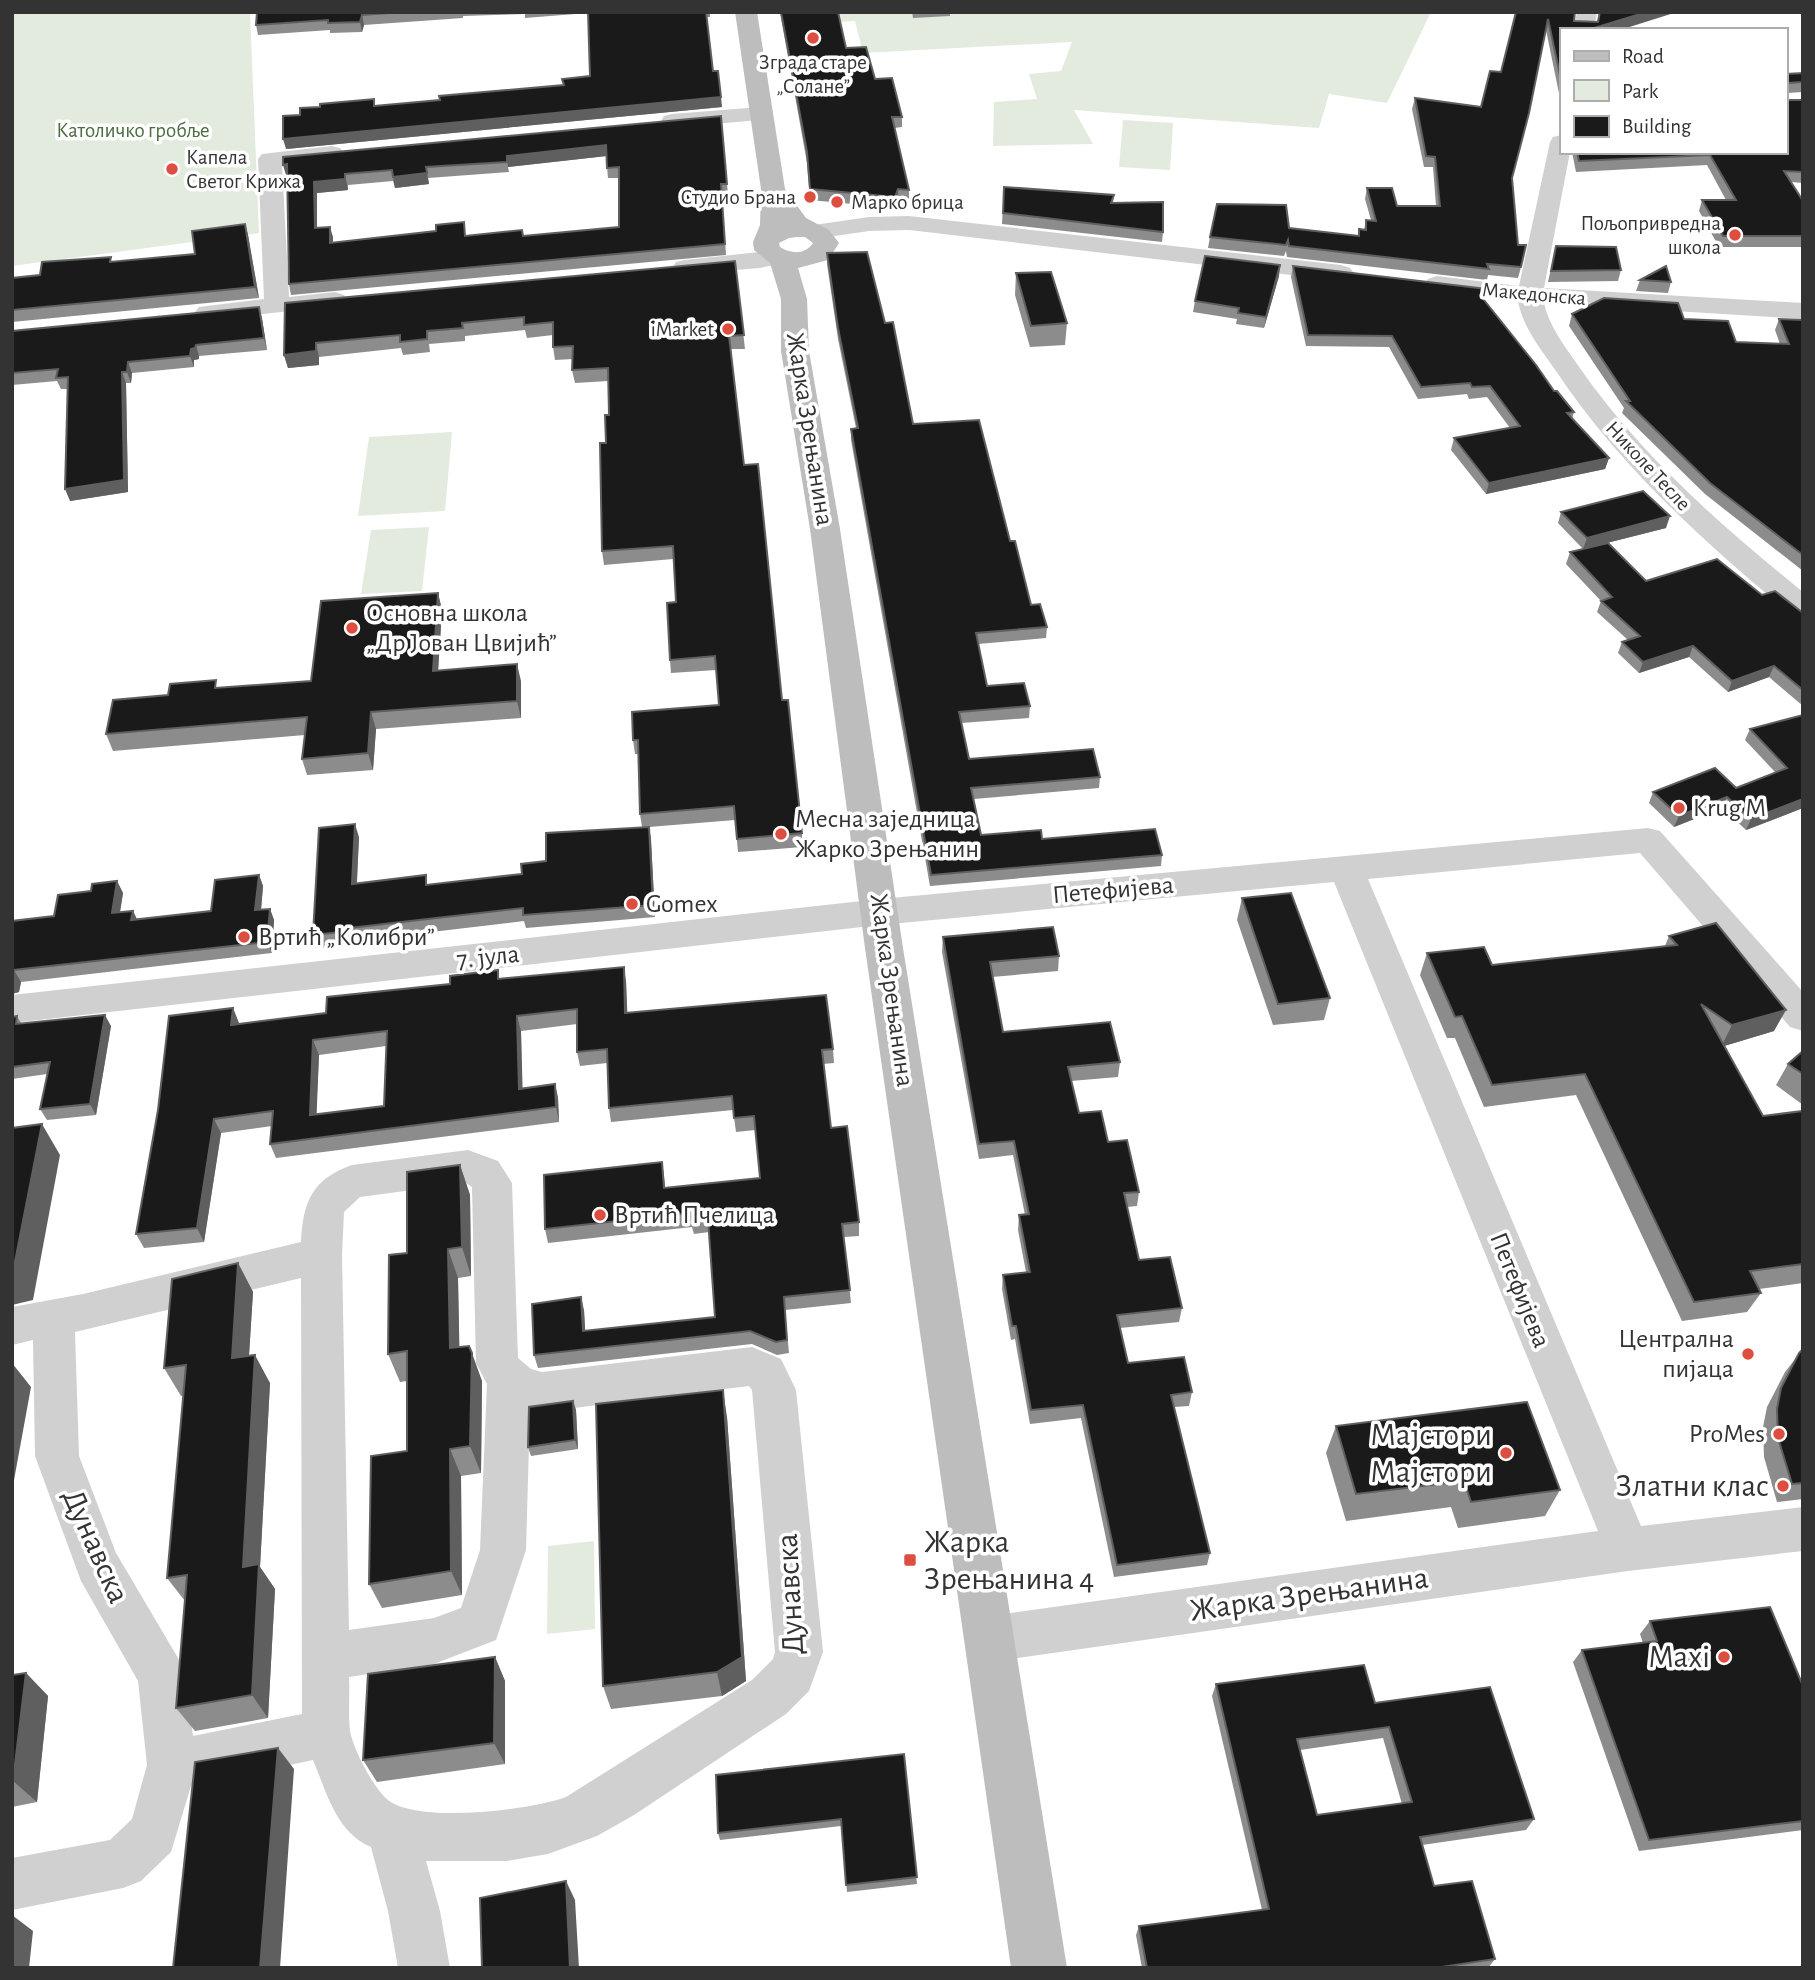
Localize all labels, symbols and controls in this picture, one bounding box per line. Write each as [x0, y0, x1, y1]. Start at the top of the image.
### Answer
legend [1560, 28, 1787, 154]
marker: Зграда старе „Солане” [805, 30, 821, 46]
text: Road [1622, 46, 1664, 67]
place label: Зграда старе „Солане” [759, 52, 867, 97]
text: Park [1622, 81, 1659, 102]
text: Building [1622, 116, 1692, 137]
park label: Католичко гробље [56, 120, 210, 141]
place label: Капела Светог Крижа [186, 147, 301, 192]
marker: Капела Светог Крижа [164, 161, 180, 177]
place label: Студио Брана [681, 187, 796, 208]
marker: Студио Брана [802, 189, 818, 205]
place label: Марко брица [851, 192, 964, 213]
marker: Марко брица [829, 194, 845, 210]
place label: Пољопривредна школа [1580, 213, 1721, 258]
marker: Пољопривредна школа [1727, 227, 1743, 243]
street label: Македонска [1481, 279, 1587, 309]
place label: iMarket [651, 319, 714, 340]
marker: iMarket [720, 321, 736, 337]
street label: Жарка Зрењанина [782, 330, 838, 528]
street label: Николе Тесле [1601, 417, 1695, 515]
place label: Основна школа „Др Јован Цвијић” [366, 600, 557, 656]
marker: Основна школа „Др Јован Цвијић” [344, 620, 360, 636]
place label: Krug M [1693, 795, 1766, 821]
marker: Krug M [1671, 800, 1687, 816]
place label: Месна заједница Жарко Зрењанин [795, 806, 979, 862]
marker: Месна заједница Жарко Зрењанин [773, 826, 789, 842]
street label: Петефијева [1051, 872, 1175, 908]
place label: Gomex [646, 891, 718, 917]
street label: Жарка Зрењанина [866, 891, 918, 1089]
marker: Gomex [624, 896, 640, 912]
place label: Вртић „Колибри” [258, 924, 435, 950]
marker: Вртић „Колибри” [236, 929, 252, 945]
street label: 7. јула [455, 941, 521, 973]
place label: Вртић Пчелица [614, 1202, 775, 1228]
marker: Вртић Пчелица [592, 1207, 608, 1223]
street label: Петефијева [1485, 1229, 1555, 1352]
place label: Централна пијаца [1618, 1326, 1734, 1382]
marker: Централна пијаца [1740, 1346, 1756, 1362]
place label: Мајстори Мајстори [1370, 1419, 1492, 1488]
place label: ProMes [1689, 1421, 1765, 1447]
marker: ProMes [1771, 1426, 1787, 1442]
marker: Мајстори Мајстори [1498, 1445, 1514, 1461]
place label: Златни клас [1616, 1470, 1769, 1502]
marker: Златни клас [1775, 1478, 1791, 1494]
street label: Дунавска [57, 1484, 135, 1608]
place label: Жарка Зрењанина 4 [924, 1526, 1094, 1595]
street label: Дунавска [771, 1533, 809, 1655]
marker: Жарка Зрењанина 4 [902, 1552, 918, 1568]
street label: Жарка Зрењанина [1188, 1561, 1430, 1627]
place label: Maxi [1649, 1641, 1710, 1673]
marker: Maxi [1716, 1649, 1732, 1665]

